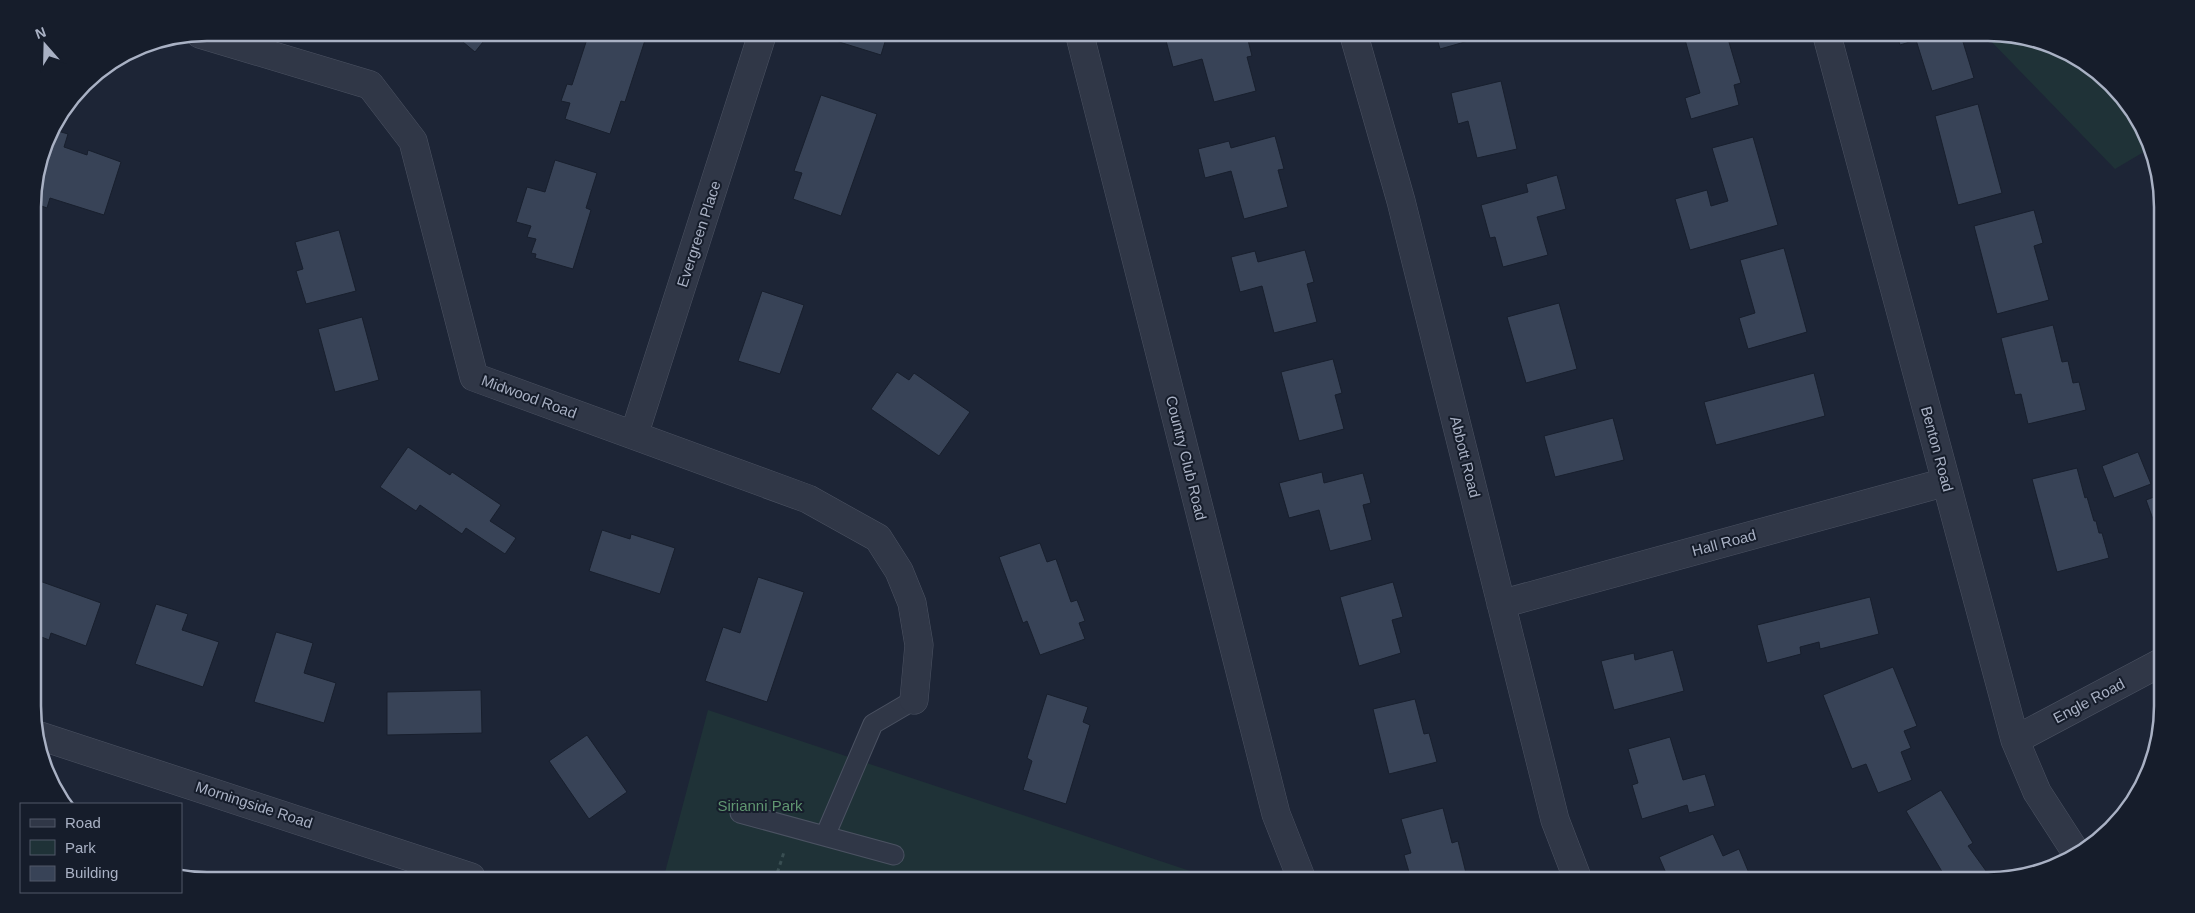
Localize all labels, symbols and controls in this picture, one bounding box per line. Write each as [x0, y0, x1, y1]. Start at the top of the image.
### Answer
north arrow [20, 20, 70, 70]
text: N [33, 24, 48, 42]
street label: Evergreen Place [673, 178, 724, 289]
street label: Midwood Road [479, 371, 579, 422]
street label: Country Club Road [1163, 394, 1210, 522]
street label: Benton Road [1918, 404, 1957, 493]
street label: Abbott Road [1447, 414, 1484, 499]
street label: Hall Road [1690, 526, 1758, 559]
street label: Engle Road [2050, 675, 2127, 726]
street label: Morningside Road [194, 778, 315, 831]
park label: Sirianni Park [717, 797, 803, 814]
legend [20, 803, 182, 893]
text: Road [65, 814, 101, 831]
text: Park [65, 839, 96, 856]
text: Building [65, 864, 118, 881]

